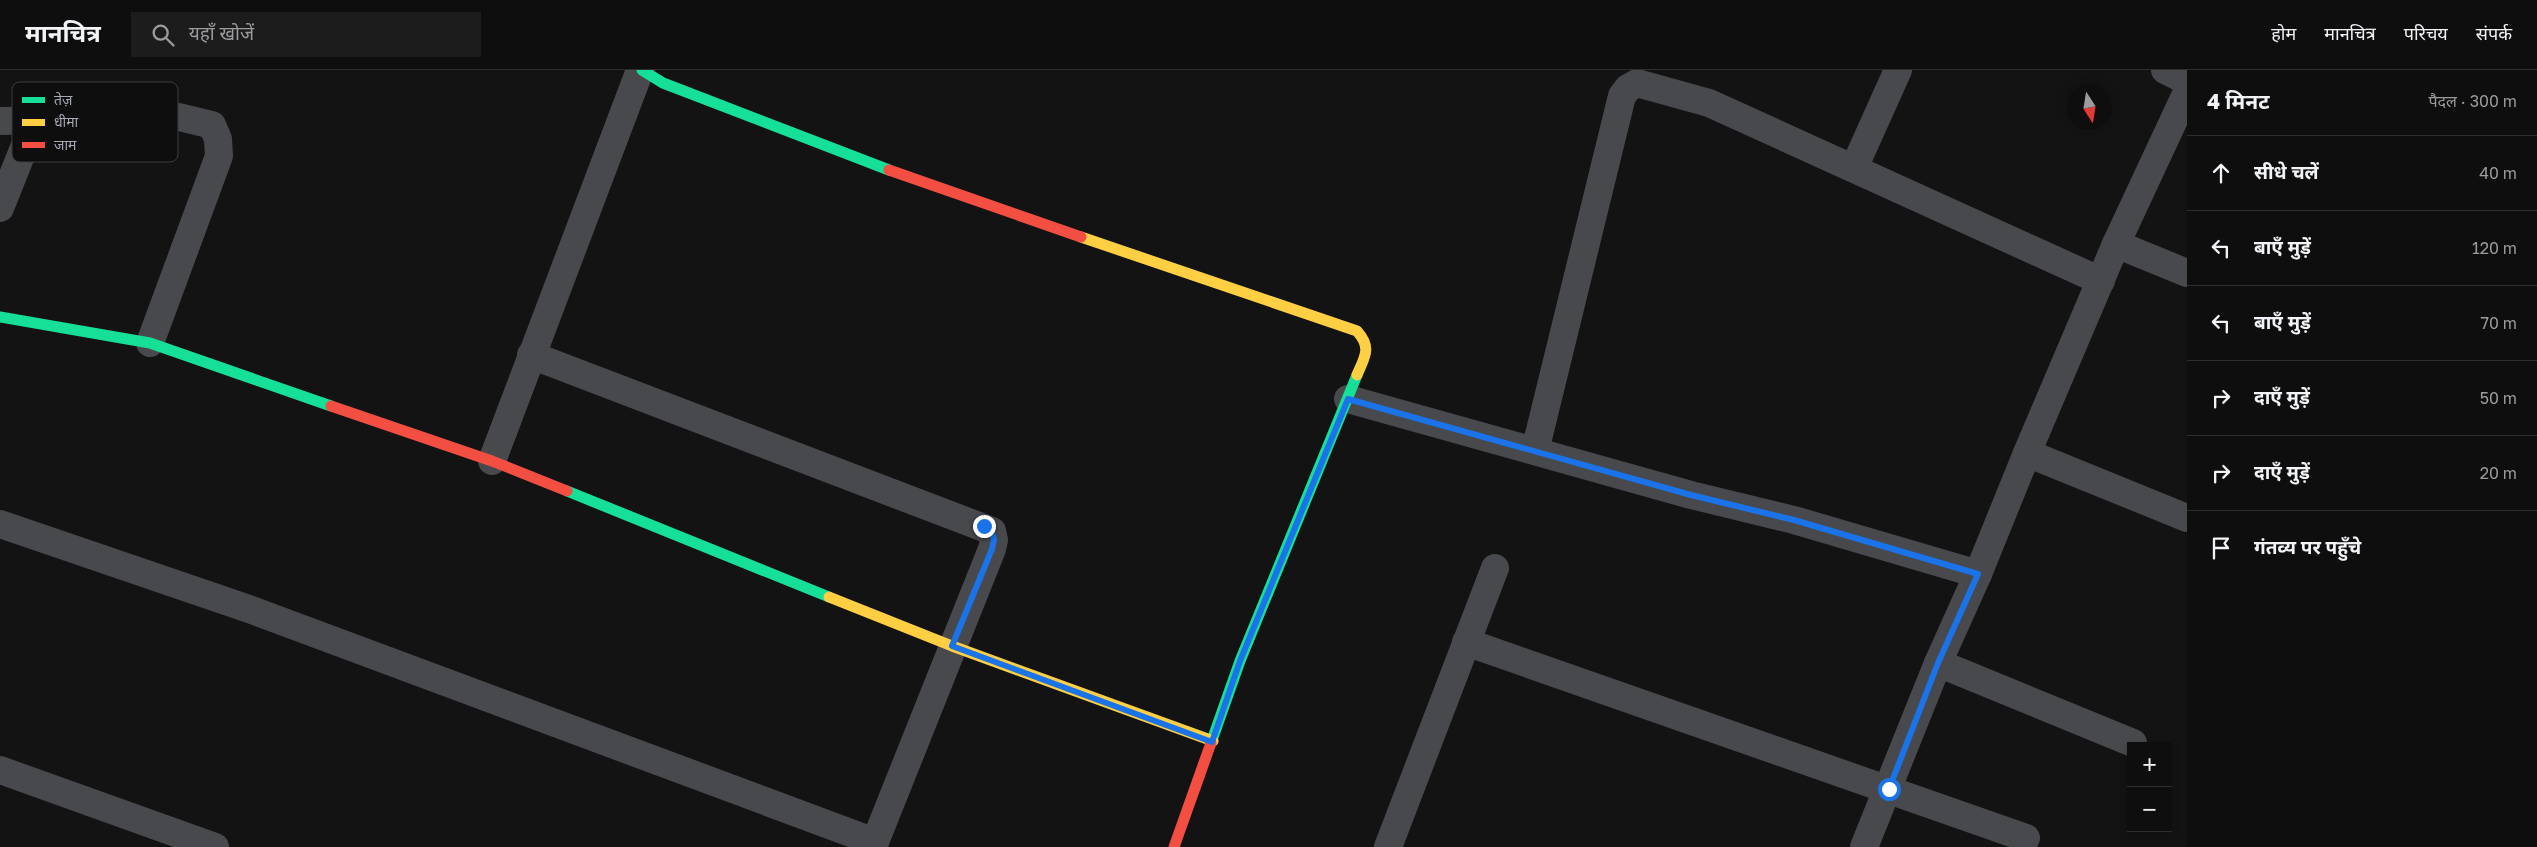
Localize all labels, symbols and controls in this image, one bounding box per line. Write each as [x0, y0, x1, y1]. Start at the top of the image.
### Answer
search box [131, 12, 481, 57]
text: मानचित्र [25, 18, 101, 47]
icon: search [149, 21, 177, 49]
text: यहाँ खोजें [189, 21, 254, 44]
text: होम [2271, 22, 2296, 44]
text: मानचित्र [2324, 22, 2376, 44]
text: परिचय [2404, 22, 2448, 44]
text: संपर्क [2476, 22, 2512, 44]
legend [12, 82, 178, 162]
north arrow [2067, 85, 2112, 130]
text: 4 मिनट [2207, 88, 2269, 114]
text: तेज़ [54, 91, 73, 108]
text: पैदल · 300 m [2428, 91, 2517, 111]
text: धीमा [54, 113, 79, 130]
text: जाम [54, 136, 77, 153]
icon: ahead [2207, 159, 2235, 187]
text: सीधे चलें [2254, 160, 2319, 183]
text: 40 m [2479, 163, 2517, 183]
icon: left [2207, 234, 2235, 262]
text: बाएँ मुड़ें [2254, 235, 2311, 258]
text: 120 m [2472, 238, 2517, 258]
icon: left [2207, 309, 2235, 337]
text: बाएँ मुड़ें [2254, 310, 2311, 333]
text: 70 m [2480, 313, 2517, 333]
icon: right [2207, 384, 2235, 412]
text: दाएँ मुड़ें [2254, 385, 2310, 408]
text: 50 m [2480, 388, 2517, 408]
icon: right [2207, 459, 2235, 487]
text: दाएँ मुड़ें [2254, 460, 2310, 483]
text: 20 m [2480, 463, 2517, 483]
route end [973, 515, 996, 538]
icon: arrive [2207, 534, 2235, 562]
text: गंतव्य पर पहुँचे [2254, 535, 2361, 558]
map controls [2127, 742, 2172, 832]
button: + [2127, 742, 2172, 787]
route start [1878, 778, 1901, 801]
button: − [2127, 787, 2172, 832]

